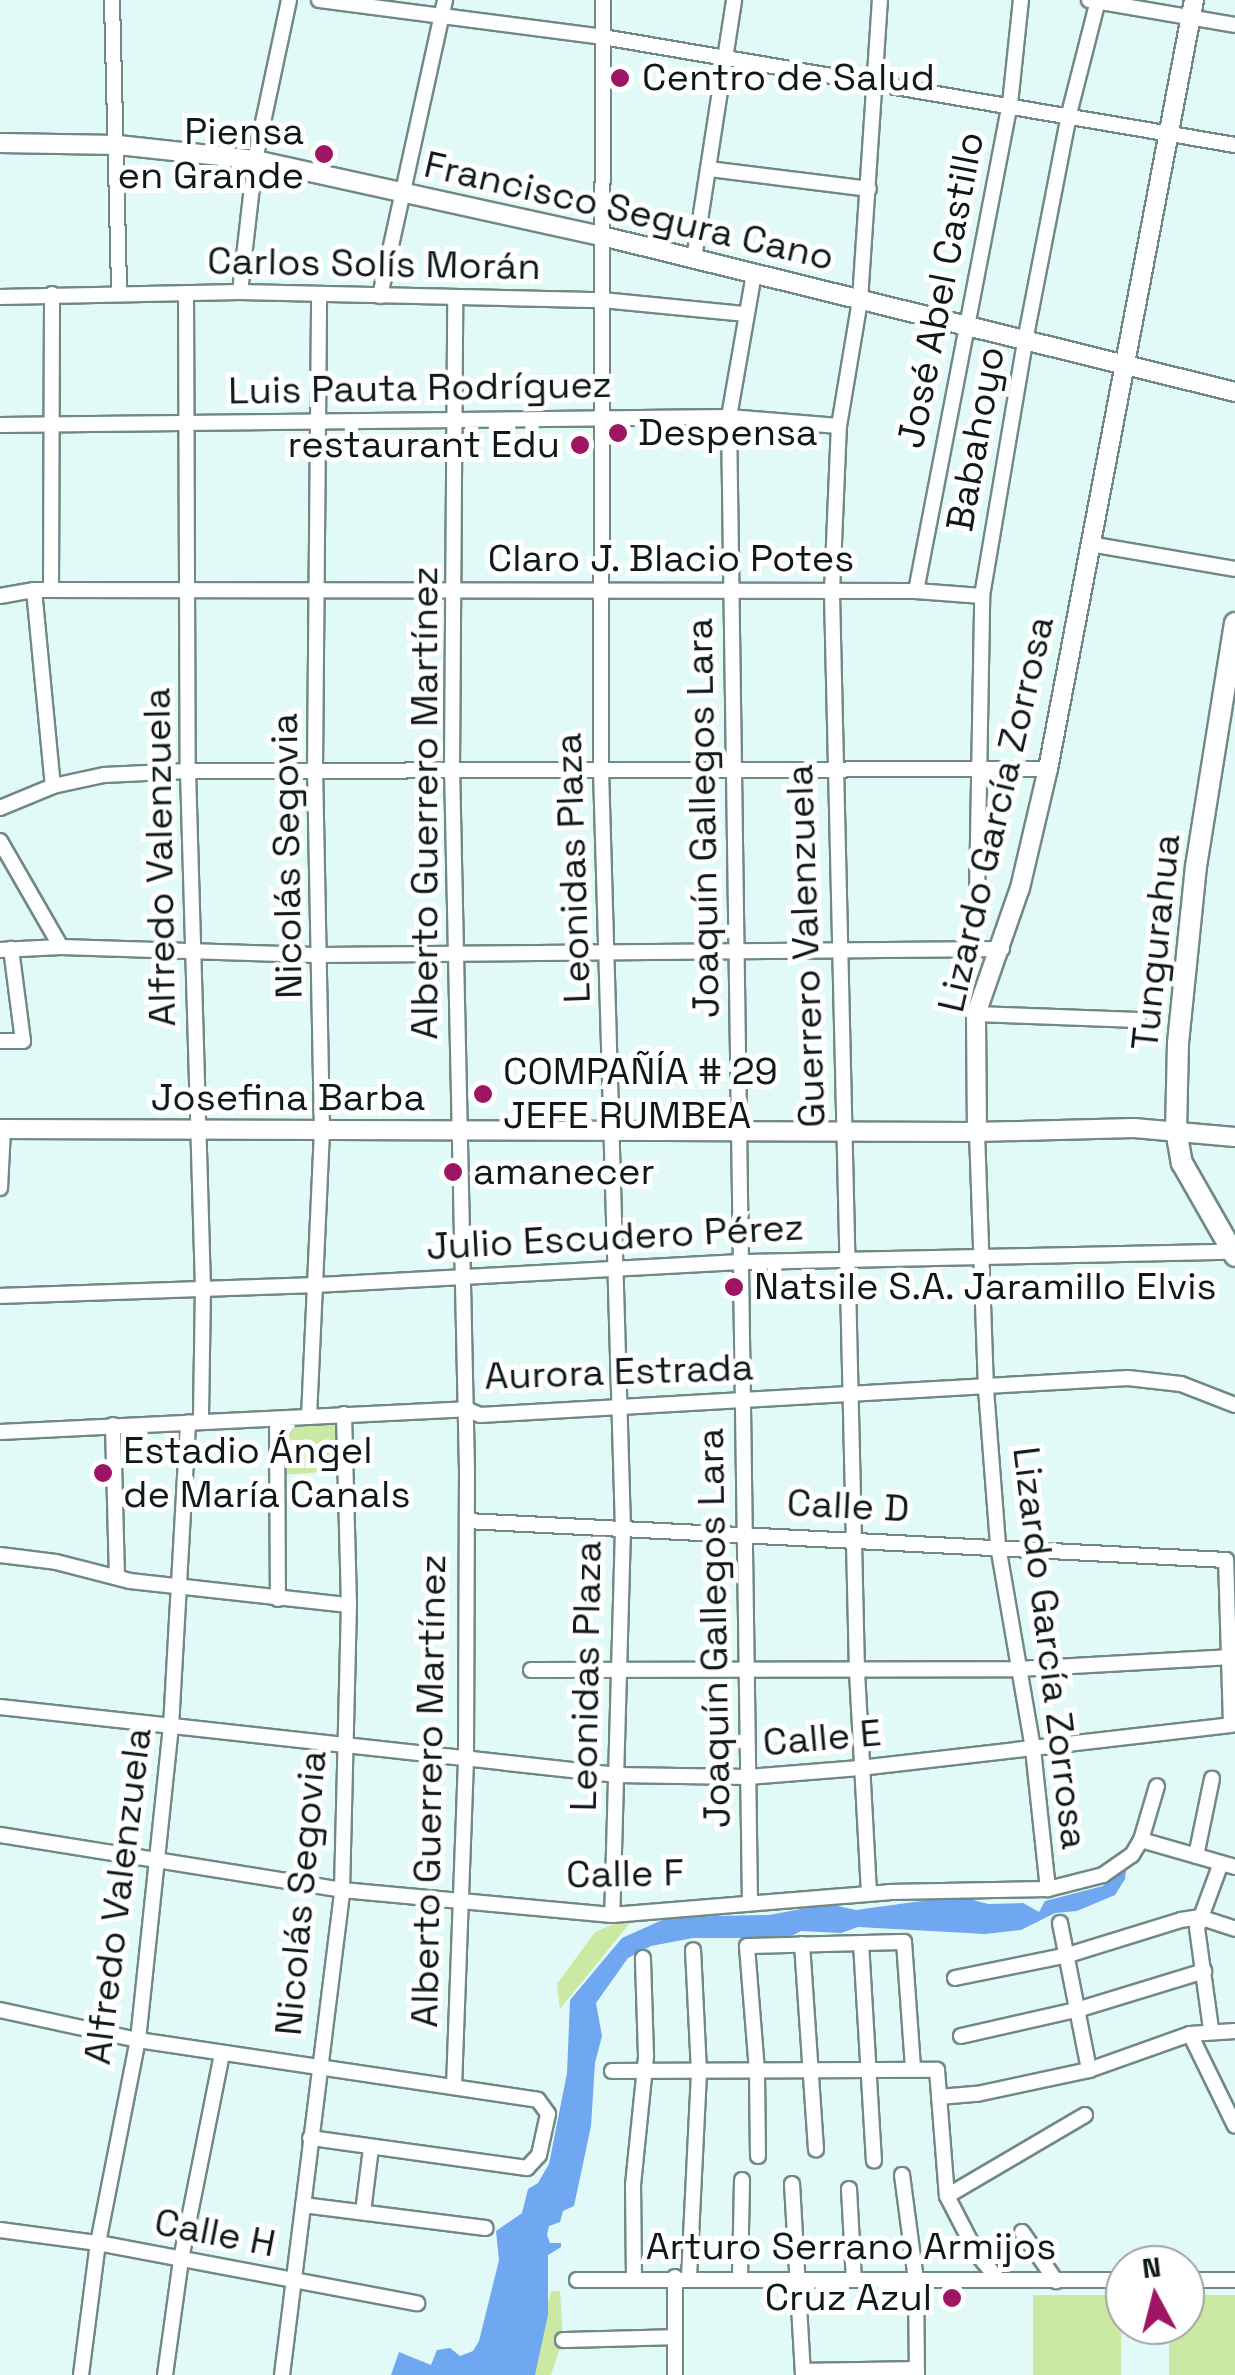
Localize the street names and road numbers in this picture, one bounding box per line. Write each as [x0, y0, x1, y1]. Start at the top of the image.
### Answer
street label: José Abel Castillo [888, 128, 994, 452]
street label: Francisco Segura Cano [420, 142, 838, 280]
street label: Carlos Solís Morán [207, 238, 541, 290]
street label: Babahoyo [937, 343, 1015, 535]
street label: Luis Pauta Rodríguez [228, 362, 612, 414]
street label: Claro J. Blacio Potes [487, 536, 855, 582]
street label: Alberto Guerrero Martínez [402, 566, 448, 1040]
street label: Lizardo García Zorrosa [928, 611, 1064, 1017]
street label: Joaquín Gallegos Lara [677, 617, 729, 1019]
street label: Alfredo Valenzuela [134, 687, 186, 1027]
street label: Nicolás Segovia [262, 713, 312, 999]
street label: Leonidas Plaza [545, 732, 601, 1004]
street label: Guerrero Valenzuela [777, 763, 835, 1129]
street label: Tungurahua [1122, 832, 1190, 1052]
street label: Josefina Barba [151, 1075, 425, 1121]
street label: Julio Escudero Pérez [425, 1204, 805, 1270]
street label: Aurora Estrada [484, 1345, 754, 1399]
street label: Joaquín Gallegos Lara [688, 1427, 740, 1829]
street label: Lizardo García Zorrosa [1003, 1444, 1097, 1852]
street label: Calle D [786, 1480, 910, 1532]
street label: Leonidas Plaza [561, 1540, 611, 1812]
street label: Alberto Guerrero Martínez [402, 1554, 456, 2028]
street label: Calle E [761, 1710, 883, 1766]
street label: Alfredo Valenzuela [75, 1725, 161, 2067]
street label: Nicolás Segovia [266, 1749, 336, 2037]
street label: Calle F [566, 1850, 684, 1898]
street label: Calle H [151, 2199, 279, 2267]
street label: Arturo Serrano Armijos [645, 2224, 1057, 2270]

